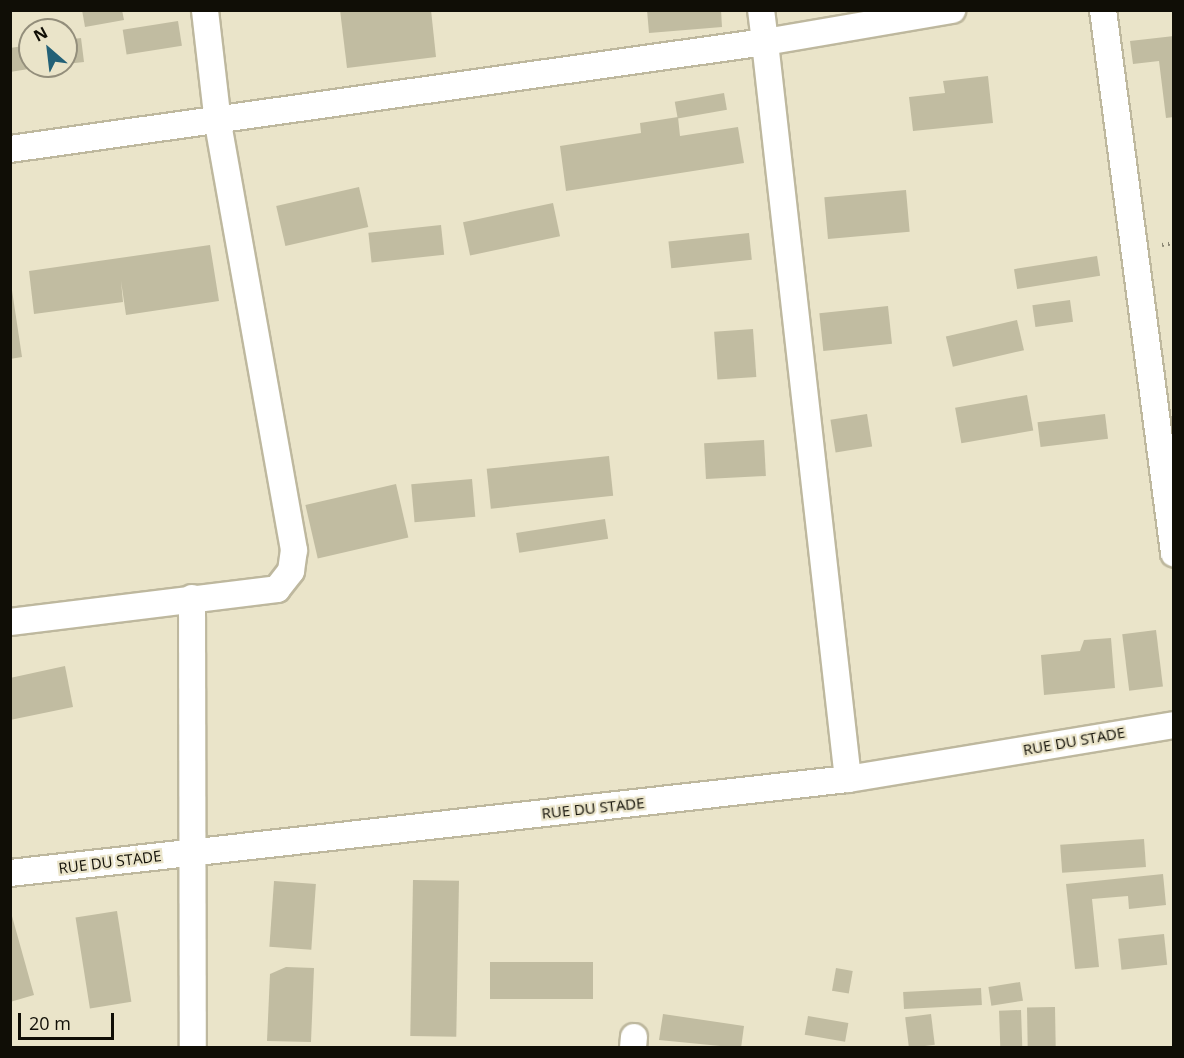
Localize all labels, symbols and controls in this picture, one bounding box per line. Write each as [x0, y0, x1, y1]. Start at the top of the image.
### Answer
north arrow [18, 18, 78, 78]
text: N [30, 21, 51, 47]
street label: RUE DU STADE [1022, 723, 1126, 759]
street label: RUE DU STADE [541, 794, 645, 822]
street label: RUE DU STADE [58, 847, 162, 877]
scale bar [21, 1001, 117, 1039]
text: 20 m [29, 1011, 71, 1035]

